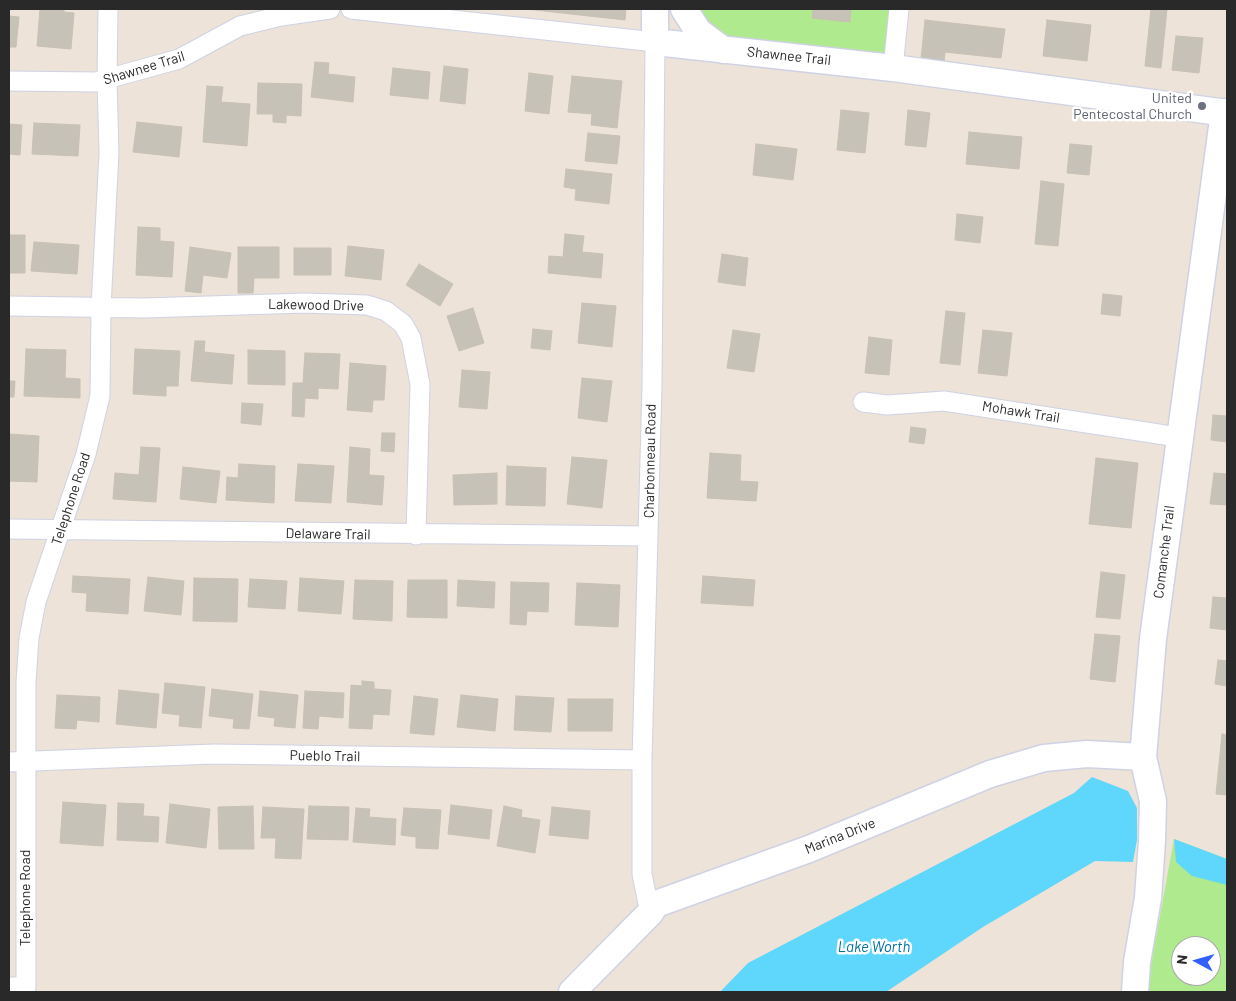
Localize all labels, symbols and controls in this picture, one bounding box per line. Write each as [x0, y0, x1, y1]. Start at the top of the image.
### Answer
street label: Shawnee Trail [746, 43, 832, 69]
street label: Shawnee Trail [101, 48, 187, 88]
place label: United Pentecostal Church [1073, 90, 1192, 122]
marker: United Pentecostal Church [1196, 100, 1208, 112]
street label: Lakewood Drive [268, 296, 364, 314]
street label: Mohawk Trail [981, 398, 1061, 426]
street label: Charbonneau Road [641, 404, 659, 518]
street label: Telephone Road [48, 450, 94, 548]
street label: Comanche Trail [1150, 505, 1178, 599]
street label: Delaware Trail [285, 525, 371, 543]
street label: Pueblo Trail [289, 747, 361, 765]
street label: Marina Drive [802, 814, 878, 858]
street label: Telephone Road [17, 850, 33, 946]
north arrow [1171, 936, 1221, 986]
water label: Lake Worth [838, 938, 910, 956]
text: N [1173, 954, 1191, 965]

